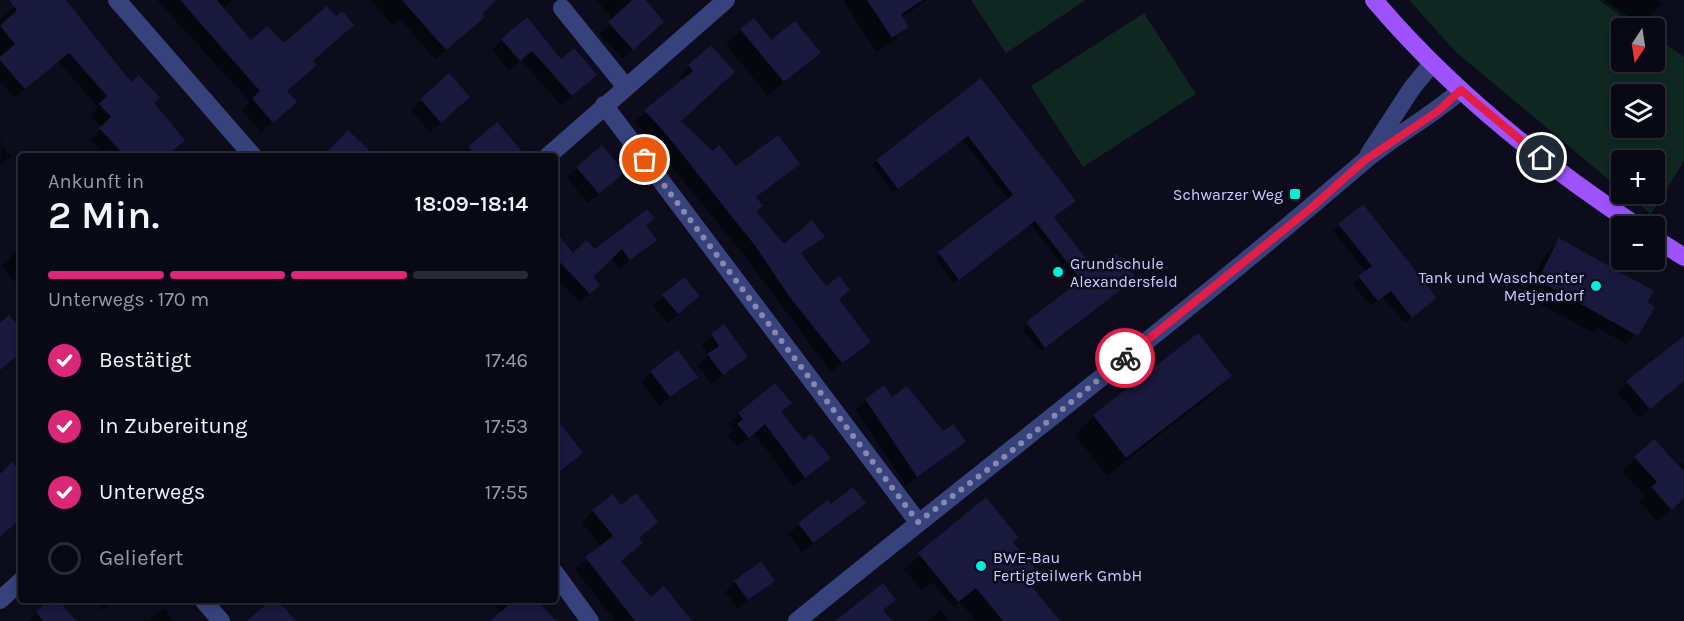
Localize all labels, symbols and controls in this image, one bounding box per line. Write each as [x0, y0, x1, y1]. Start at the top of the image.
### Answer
north arrow [1611, 18, 1665, 72]
map controls [1611, 18, 1665, 270]
button: layers [1611, 84, 1665, 138]
pin [1516, 132, 1567, 183]
pin [619, 134, 670, 185]
icon: home [1525, 141, 1558, 174]
icon: bag [628, 143, 661, 176]
button: + [1611, 150, 1665, 204]
text: Ankunft in [48, 170, 144, 193]
place label: Schwarzer Weg [1173, 185, 1283, 204]
marker: Schwarzer Weg [1288, 187, 1302, 201]
text: 18:09–18:14 [414, 191, 528, 217]
text: 2 Min. [48, 192, 159, 238]
button: − [1611, 216, 1665, 270]
place label: Grundschule Alexandersfeld [1070, 254, 1178, 291]
marker: Grundschule Alexandersfeld [1051, 265, 1065, 279]
place label: Tank und Waschcenter Metjendorf [1418, 268, 1585, 305]
marker: Tank und Waschcenter Metjendorf [1589, 279, 1603, 293]
text: Unterwegs · 170 m [48, 288, 209, 311]
courier [1095, 328, 1155, 388]
icon: bike [1109, 342, 1142, 375]
icon: check [48, 344, 81, 377]
text: Bestätigt [99, 347, 191, 373]
text: 17:46 [485, 349, 528, 372]
icon: check [48, 410, 81, 443]
text: In Zubereitung [99, 413, 247, 439]
text: 17:53 [484, 415, 528, 438]
icon: check [48, 476, 81, 509]
text: Unterwegs [99, 479, 205, 505]
text: 17:55 [485, 481, 528, 504]
text: Geliefert [99, 545, 184, 571]
place label: BWE-Bau Fertigteilwerk GmbH [993, 548, 1142, 585]
marker: BWE-Bau Fertigteilwerk GmbH [974, 559, 988, 573]

